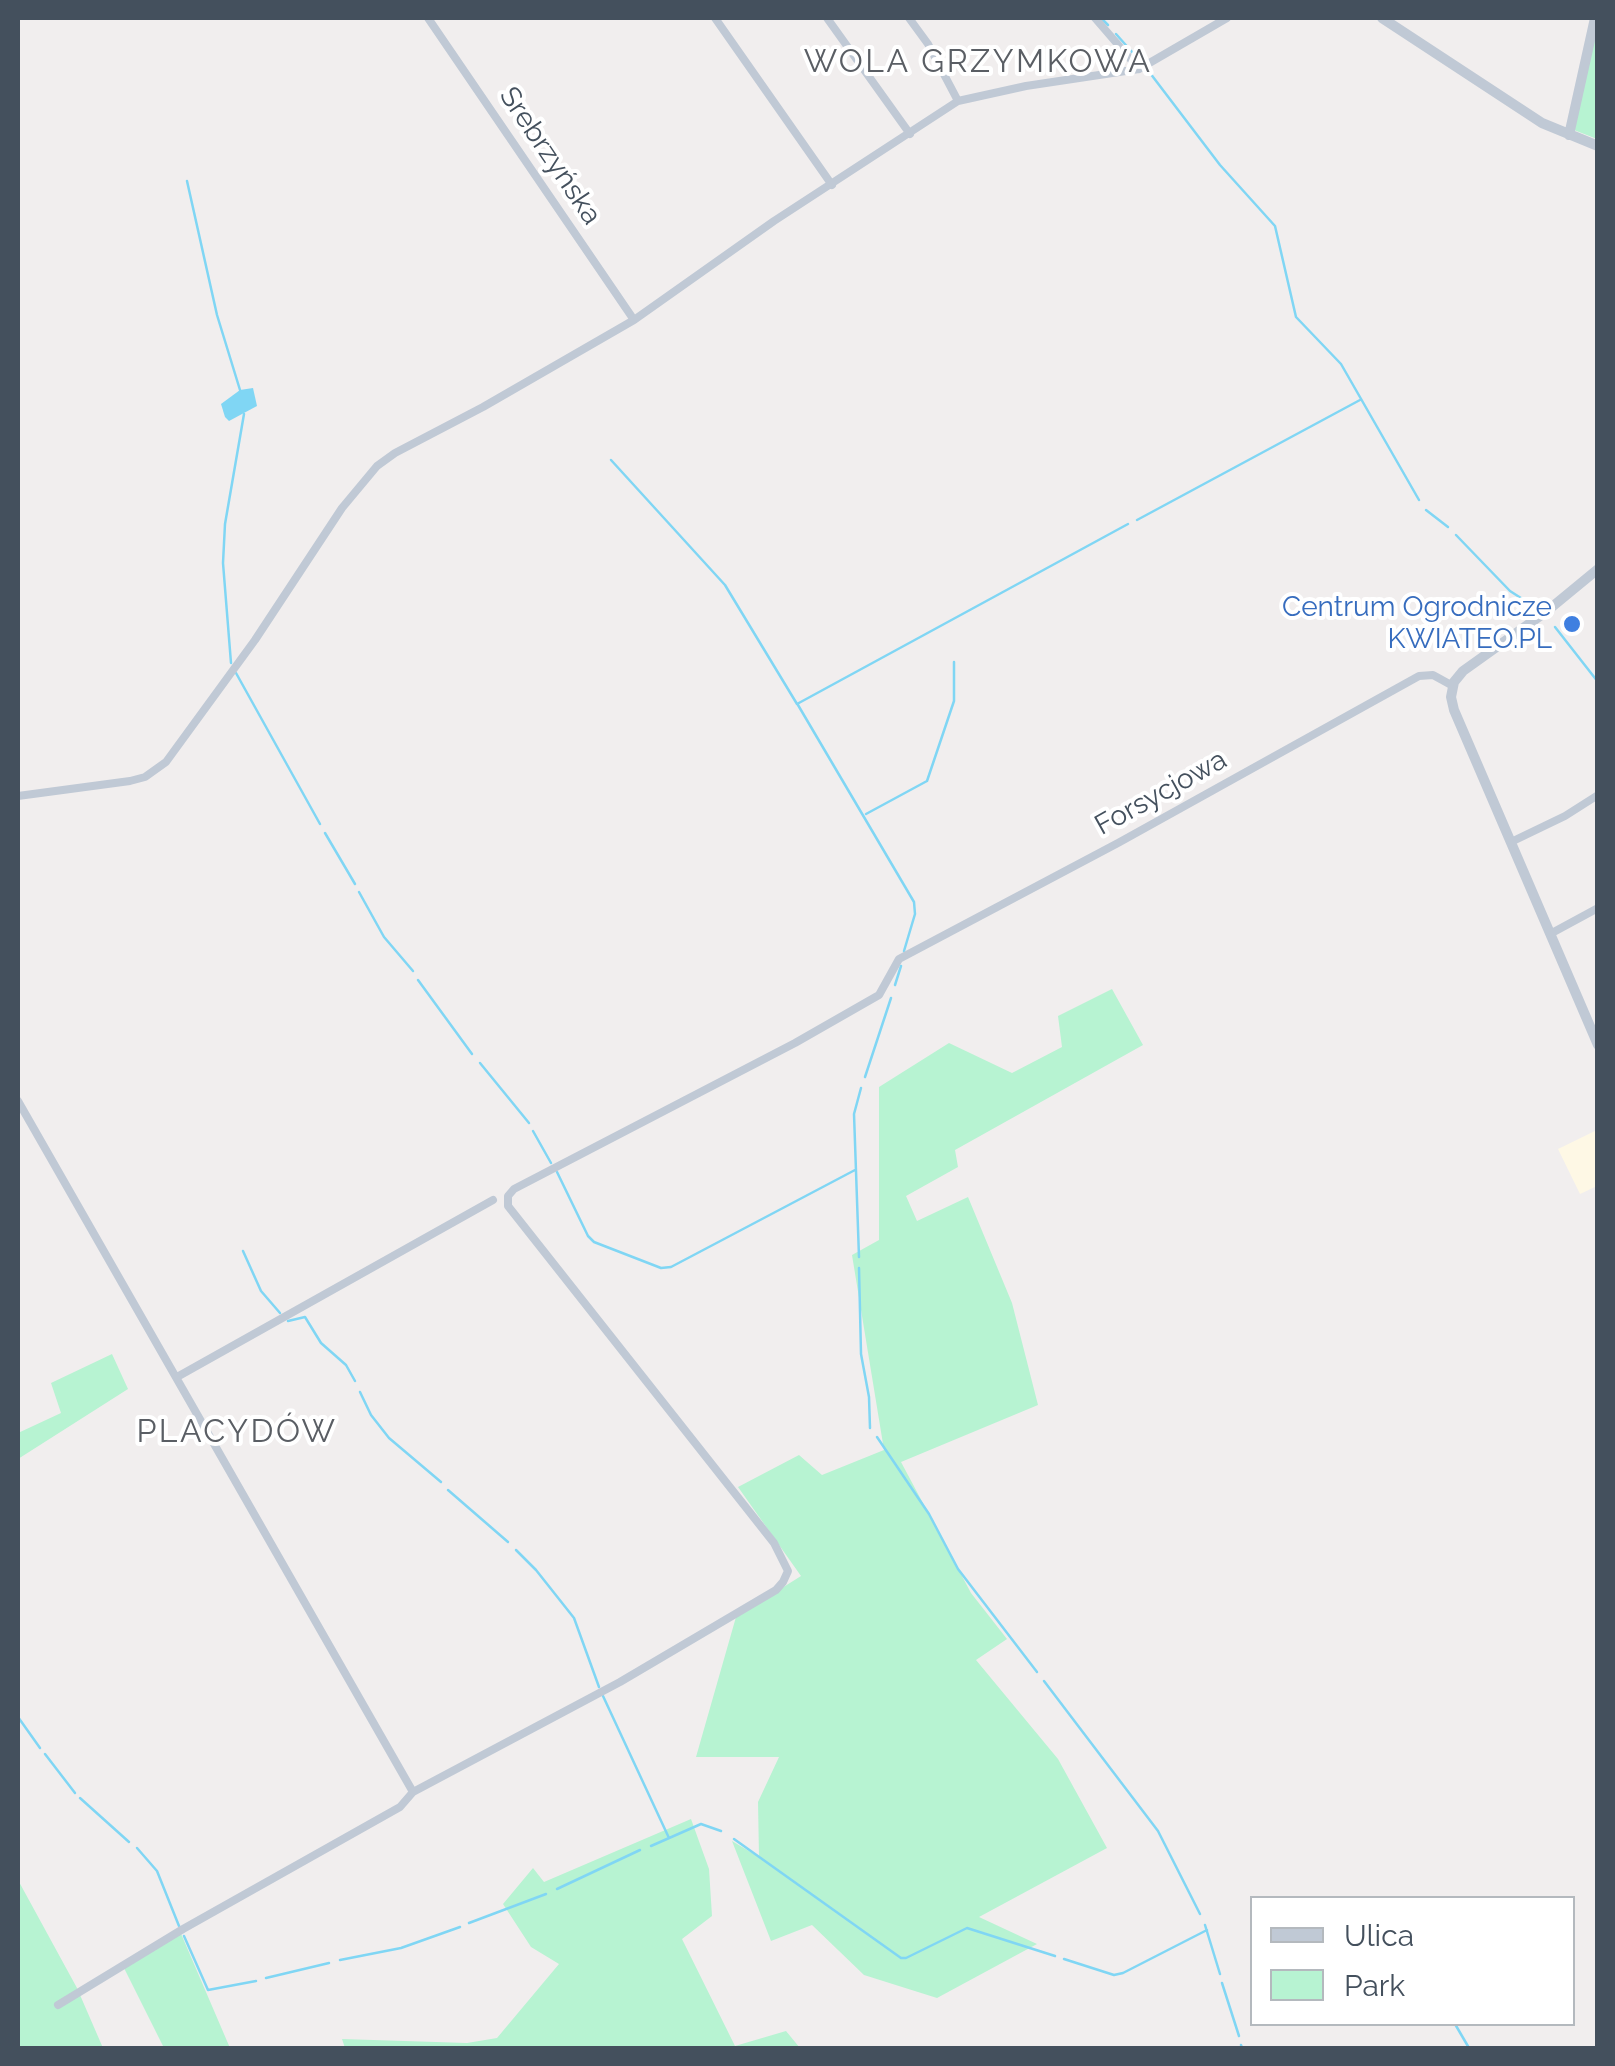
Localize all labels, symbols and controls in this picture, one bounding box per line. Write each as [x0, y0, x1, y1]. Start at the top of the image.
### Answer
district label: WOLA GRZYMKOWA [804, 43, 1152, 81]
street label: Srebrzyńska [492, 81, 608, 231]
place label: Centrum Ogrodnicze KWIATEO.PL [1282, 591, 1552, 657]
marker: Centrum Ogrodnicze KWIATEO.PL [1561, 613, 1583, 635]
street label: Forsycjowa [1089, 743, 1233, 843]
district label: PLACYDÓW [136, 1413, 338, 1451]
legend [1250, 1896, 1575, 2026]
text: Ulica [1344, 1918, 1414, 1953]
text: Park [1344, 1968, 1405, 2003]

